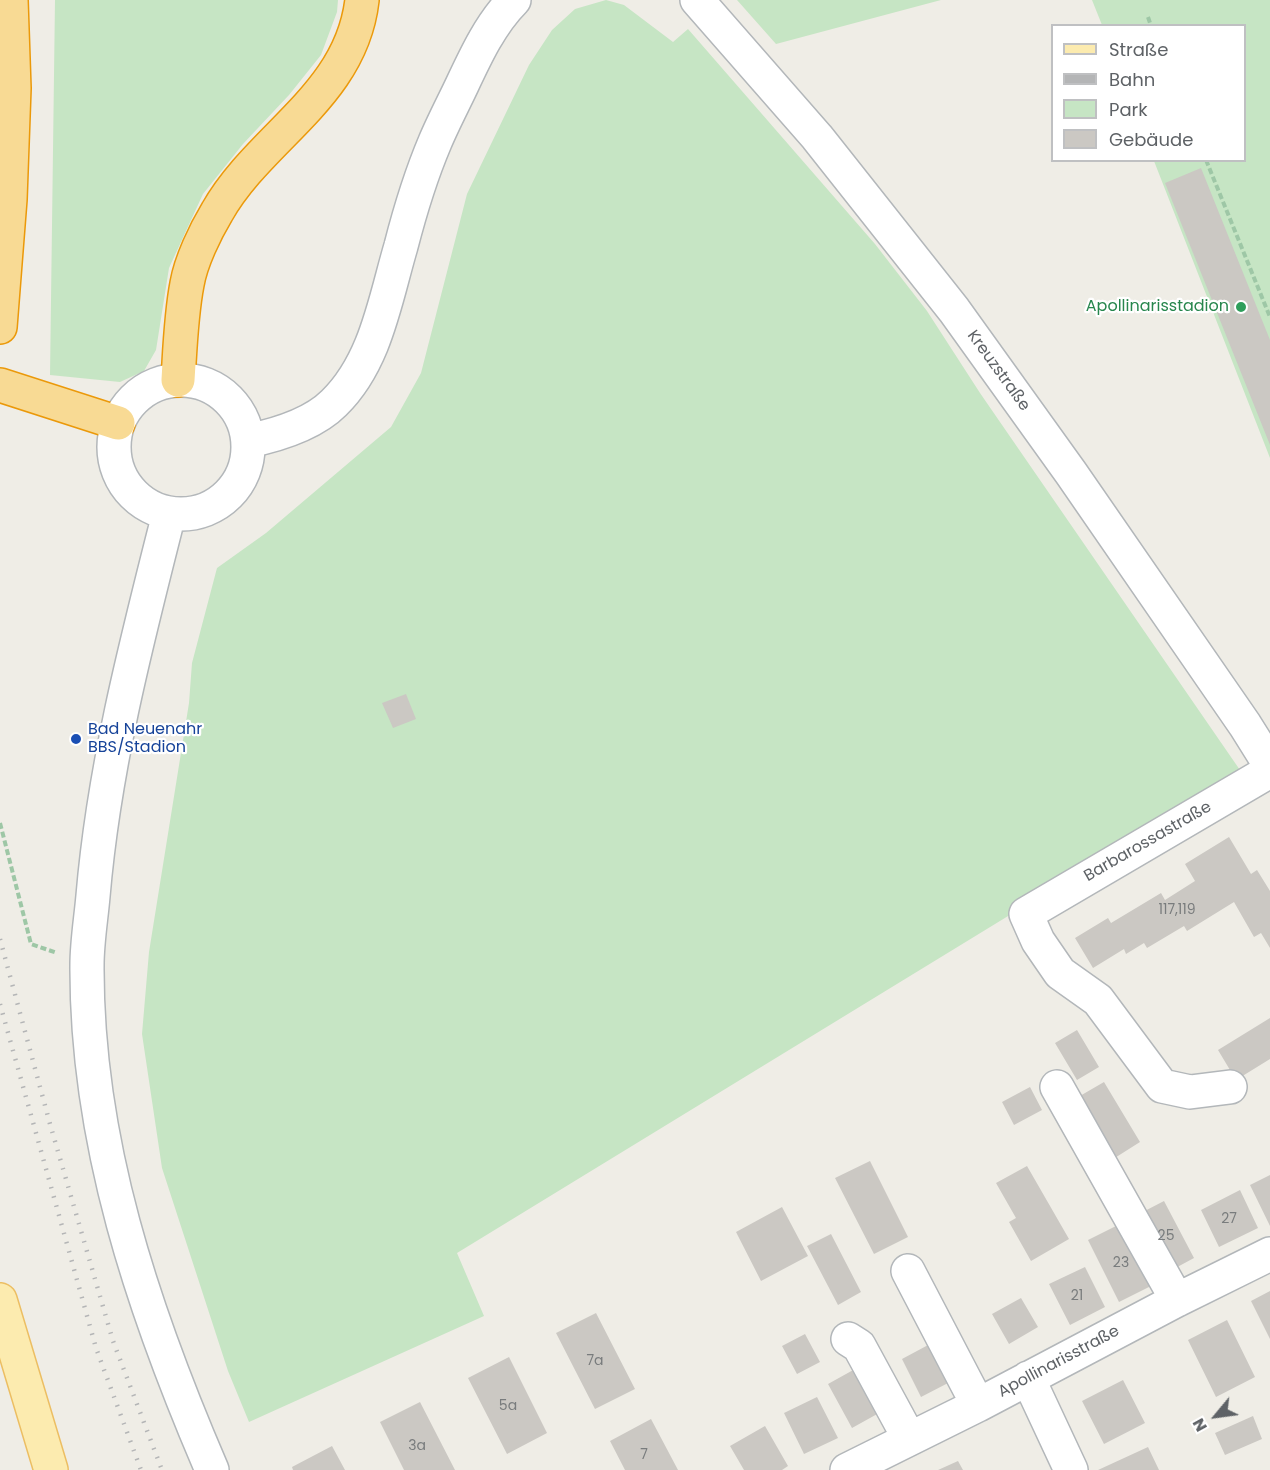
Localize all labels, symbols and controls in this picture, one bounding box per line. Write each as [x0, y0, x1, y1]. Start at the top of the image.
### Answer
legend [1051, 24, 1246, 162]
text: Straße [1109, 37, 1168, 62]
text: Bahn [1109, 67, 1155, 92]
text: Park [1109, 97, 1148, 122]
text: Gebäude [1109, 127, 1193, 152]
place label: Apollinarisstadion [1086, 297, 1229, 317]
marker: Apollinarisstadion [1234, 300, 1248, 314]
street label: Kreuzstraße [962, 327, 1034, 415]
place label: Bad Neuenahr BBS/Stadion [88, 720, 202, 758]
marker: Bad Neuenahr BBS/Stadion [69, 732, 83, 746]
street label: Barbarossastraße [1081, 798, 1215, 886]
house number: 117,119 [1158, 902, 1196, 918]
house number: 27 [1221, 1211, 1237, 1227]
house number: 25 [1158, 1228, 1174, 1244]
house number: 23 [1113, 1255, 1129, 1271]
house number: 21 [1071, 1288, 1083, 1304]
street label: Apollinarisstraße [995, 1322, 1123, 1402]
house number: 7a [586, 1353, 604, 1369]
north arrow [1186, 1386, 1246, 1446]
house number: 5a [499, 1398, 517, 1414]
text: N [1187, 1414, 1213, 1436]
house number: 3a [408, 1438, 426, 1454]
house number: 7 [640, 1447, 648, 1463]

